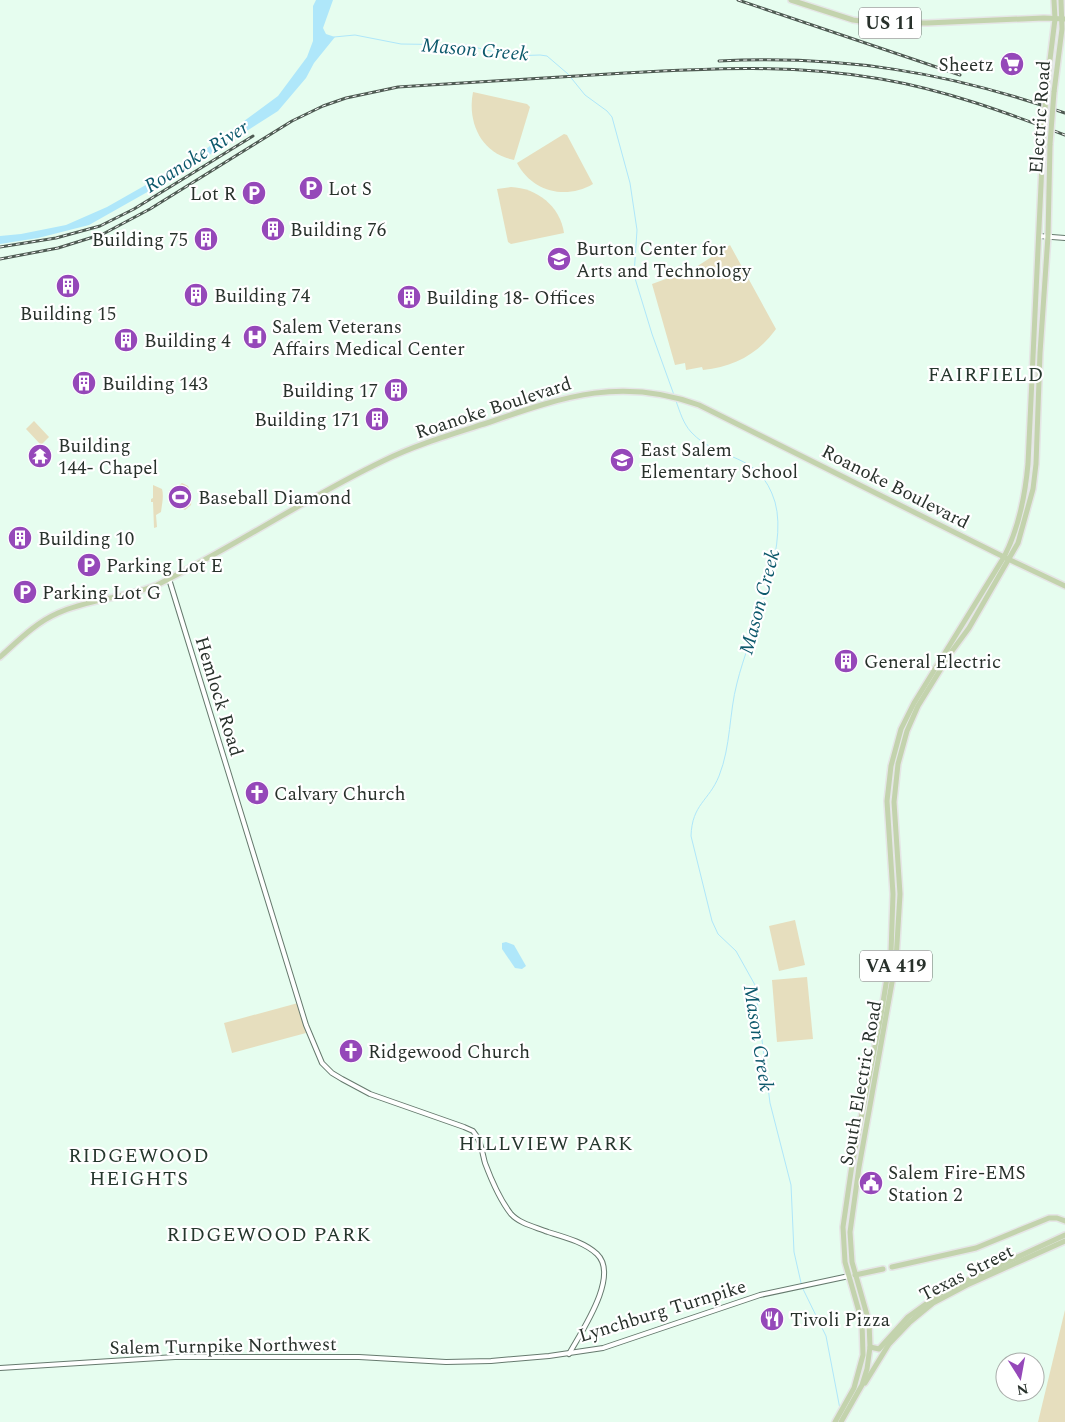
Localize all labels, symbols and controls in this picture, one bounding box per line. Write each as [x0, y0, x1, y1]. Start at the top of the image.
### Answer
road number: US 11 [859, 7, 921, 38]
water label: Mason Creek [420, 30, 531, 70]
place label: Sheetz [939, 51, 994, 80]
supermarket icon: Sheetz [999, 51, 1025, 77]
street label: Electric Road [1022, 60, 1059, 175]
water label: Roanoke River [138, 112, 256, 201]
parking icon: Lot S [298, 175, 324, 201]
place label: Lot S [328, 175, 372, 204]
place label: Lot R [190, 180, 236, 209]
parking icon: Lot R [241, 180, 267, 206]
building icon: Building 76 [260, 216, 286, 242]
place label: Building 76 [290, 216, 386, 245]
place label: Building 75 [92, 226, 188, 255]
building icon: Building 75 [193, 226, 219, 252]
place label: Burton Center for Arts and Technology [576, 235, 752, 286]
school or university icon: Burton Center for Arts and Technology [546, 246, 572, 272]
building icon: Building 15 [55, 273, 81, 299]
building icon: Building 74 [183, 282, 209, 308]
place label: Building 74 [214, 282, 311, 311]
building icon: Building 18- Offices [396, 284, 422, 310]
place label: Building 18- Offices [426, 284, 595, 313]
place label: Building 15 [20, 300, 116, 329]
place label: Salem Veterans Affairs Medical Center [272, 313, 465, 364]
hospital icon: Salem Veterans Affairs Medical Center [242, 324, 268, 350]
building icon: Building 4 [113, 327, 139, 353]
place label: Building 4 [144, 327, 231, 356]
district label: FAIRFIELD [928, 360, 1044, 390]
building icon: Building 143 [71, 370, 97, 396]
place label: Building 143 [102, 370, 208, 399]
street label: Roanoke Boulevard [412, 370, 575, 447]
place label: Building 17 [282, 377, 378, 406]
building icon: Building 17 [383, 377, 409, 403]
place label: Building 171 [254, 406, 360, 435]
building icon: Building 171 [364, 406, 390, 432]
place label: Building 144- Chapel [58, 432, 158, 483]
place label: East Salem Elementary School [640, 436, 798, 487]
street label: Roanoke Boulevard [816, 437, 974, 537]
temple icon: Building 144- Chapel [27, 443, 53, 469]
school or university icon: East Salem Elementary School [609, 447, 635, 473]
sports icon: Baseball Diamond [167, 484, 193, 510]
place label: Baseball Diamond [198, 484, 351, 513]
building icon: Building 10 [7, 525, 33, 551]
place label: Building 10 [38, 525, 134, 554]
water label: Mason Creek [732, 546, 789, 658]
parking icon: Parking Lot E [76, 552, 102, 578]
place label: Parking Lot E [106, 552, 223, 581]
parking icon: Parking Lot G [12, 579, 38, 605]
place label: Parking Lot G [42, 579, 161, 608]
street label: Hemlock Road [187, 633, 251, 760]
building icon: General Electric [833, 648, 859, 674]
place label: General Electric [864, 648, 1001, 677]
church icon: Calvary Church [244, 780, 270, 806]
place label: Calvary Church [274, 780, 406, 809]
road number: VA 419 [860, 950, 932, 981]
water label: Mason Creek [735, 983, 781, 1094]
street label: South Electric Road [833, 998, 890, 1168]
church icon: Ridgewood Church [338, 1038, 364, 1064]
place label: Ridgewood Church [368, 1038, 530, 1067]
district label: HILLVIEW PARK [459, 1129, 633, 1159]
district label: RIDGEWOOD HEIGHTS [68, 1141, 210, 1194]
place label: Salem Fire-EMS Station 2 [888, 1159, 1026, 1210]
public building icon: Salem Fire-EMS Station 2 [858, 1170, 884, 1196]
district label: RIDGEWOOD PARK [166, 1220, 372, 1250]
street label: Texas Street [914, 1237, 1019, 1310]
street label: Lynchburg Turnpike [575, 1272, 750, 1351]
restaurant icon: Tivoli Pizza [759, 1306, 785, 1332]
place label: Tivoli Pizza [790, 1306, 891, 1335]
street label: Salem Turnpike Northwest [109, 1330, 337, 1363]
north arrow [995, 1352, 1045, 1402]
text: N [1015, 1378, 1030, 1401]

